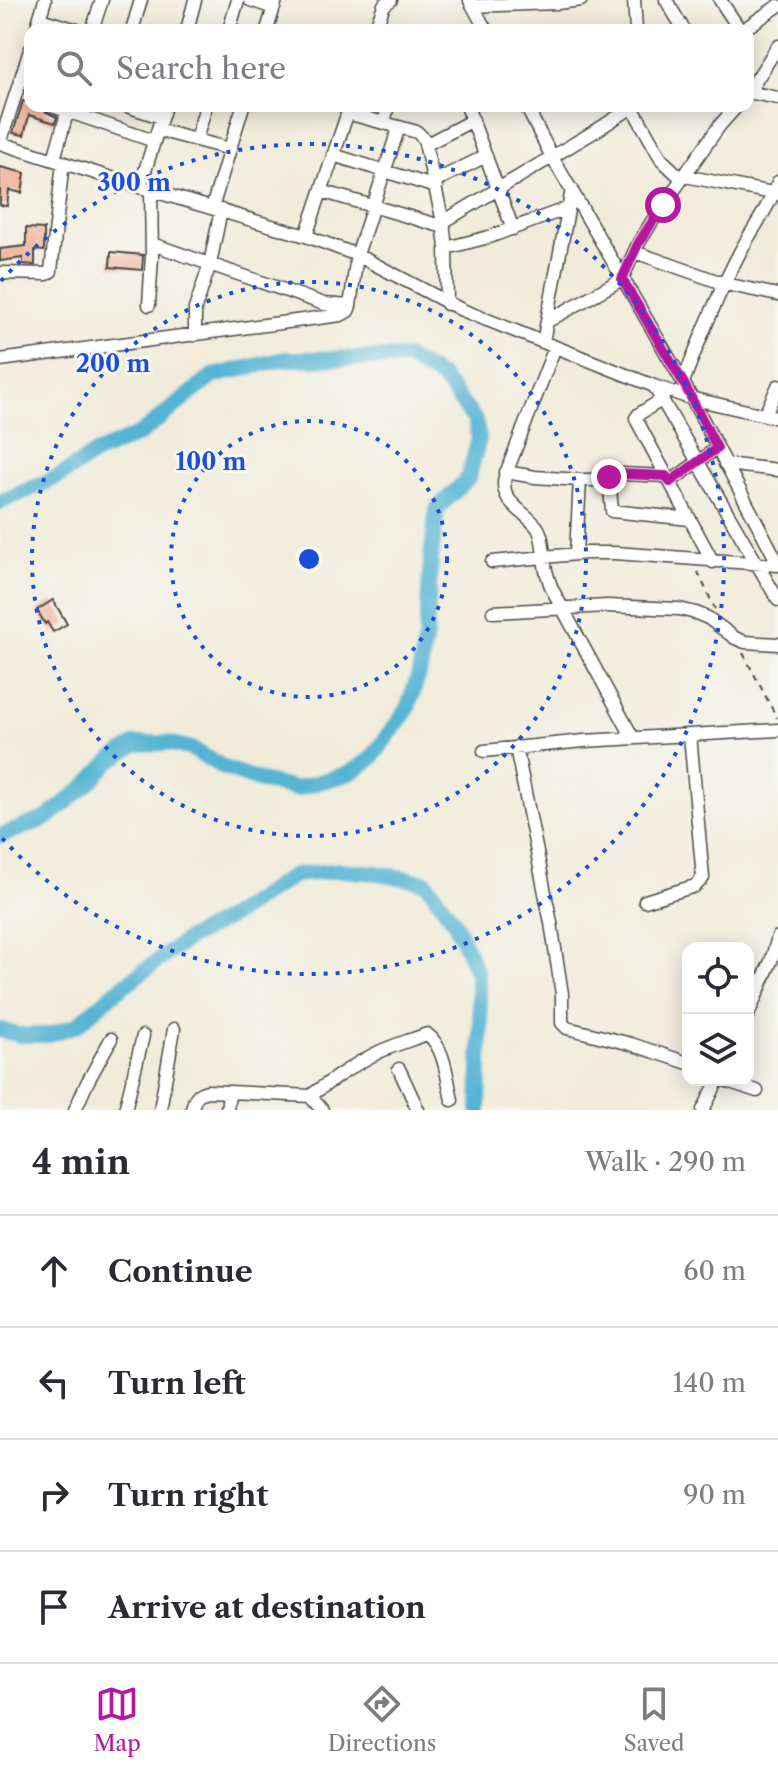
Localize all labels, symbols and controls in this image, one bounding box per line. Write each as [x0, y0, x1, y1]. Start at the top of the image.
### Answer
search box [24, 24, 754, 112]
icon: search [52, 46, 96, 90]
text: Search here [116, 50, 286, 87]
text: 300 m [97, 168, 171, 197]
route start [645, 187, 681, 223]
text: 200 m [76, 349, 150, 378]
text: 100 m [175, 447, 247, 476]
route end [591, 459, 627, 495]
centre of rings [295, 545, 323, 573]
map controls [682, 942, 754, 1086]
button: locate [682, 942, 754, 1014]
button: layers [682, 1014, 754, 1086]
text: 4 min [32, 1141, 130, 1183]
text: Walk · 290 m [585, 1146, 746, 1178]
icon: ahead [32, 1249, 76, 1293]
text: Continue [108, 1253, 253, 1290]
text: 60 m [683, 1255, 746, 1287]
icon: left [32, 1361, 76, 1405]
text: Turn left [108, 1365, 245, 1402]
text: 140 m [672, 1367, 746, 1399]
icon: right [32, 1473, 76, 1517]
text: Turn right [108, 1477, 268, 1514]
text: 90 m [683, 1479, 746, 1511]
icon: arrive [32, 1585, 76, 1629]
text: Arrive at destination [108, 1589, 426, 1626]
tab: Map [93, 1682, 141, 1757]
tab: Directions [328, 1682, 436, 1757]
tab: Saved [623, 1682, 684, 1757]

